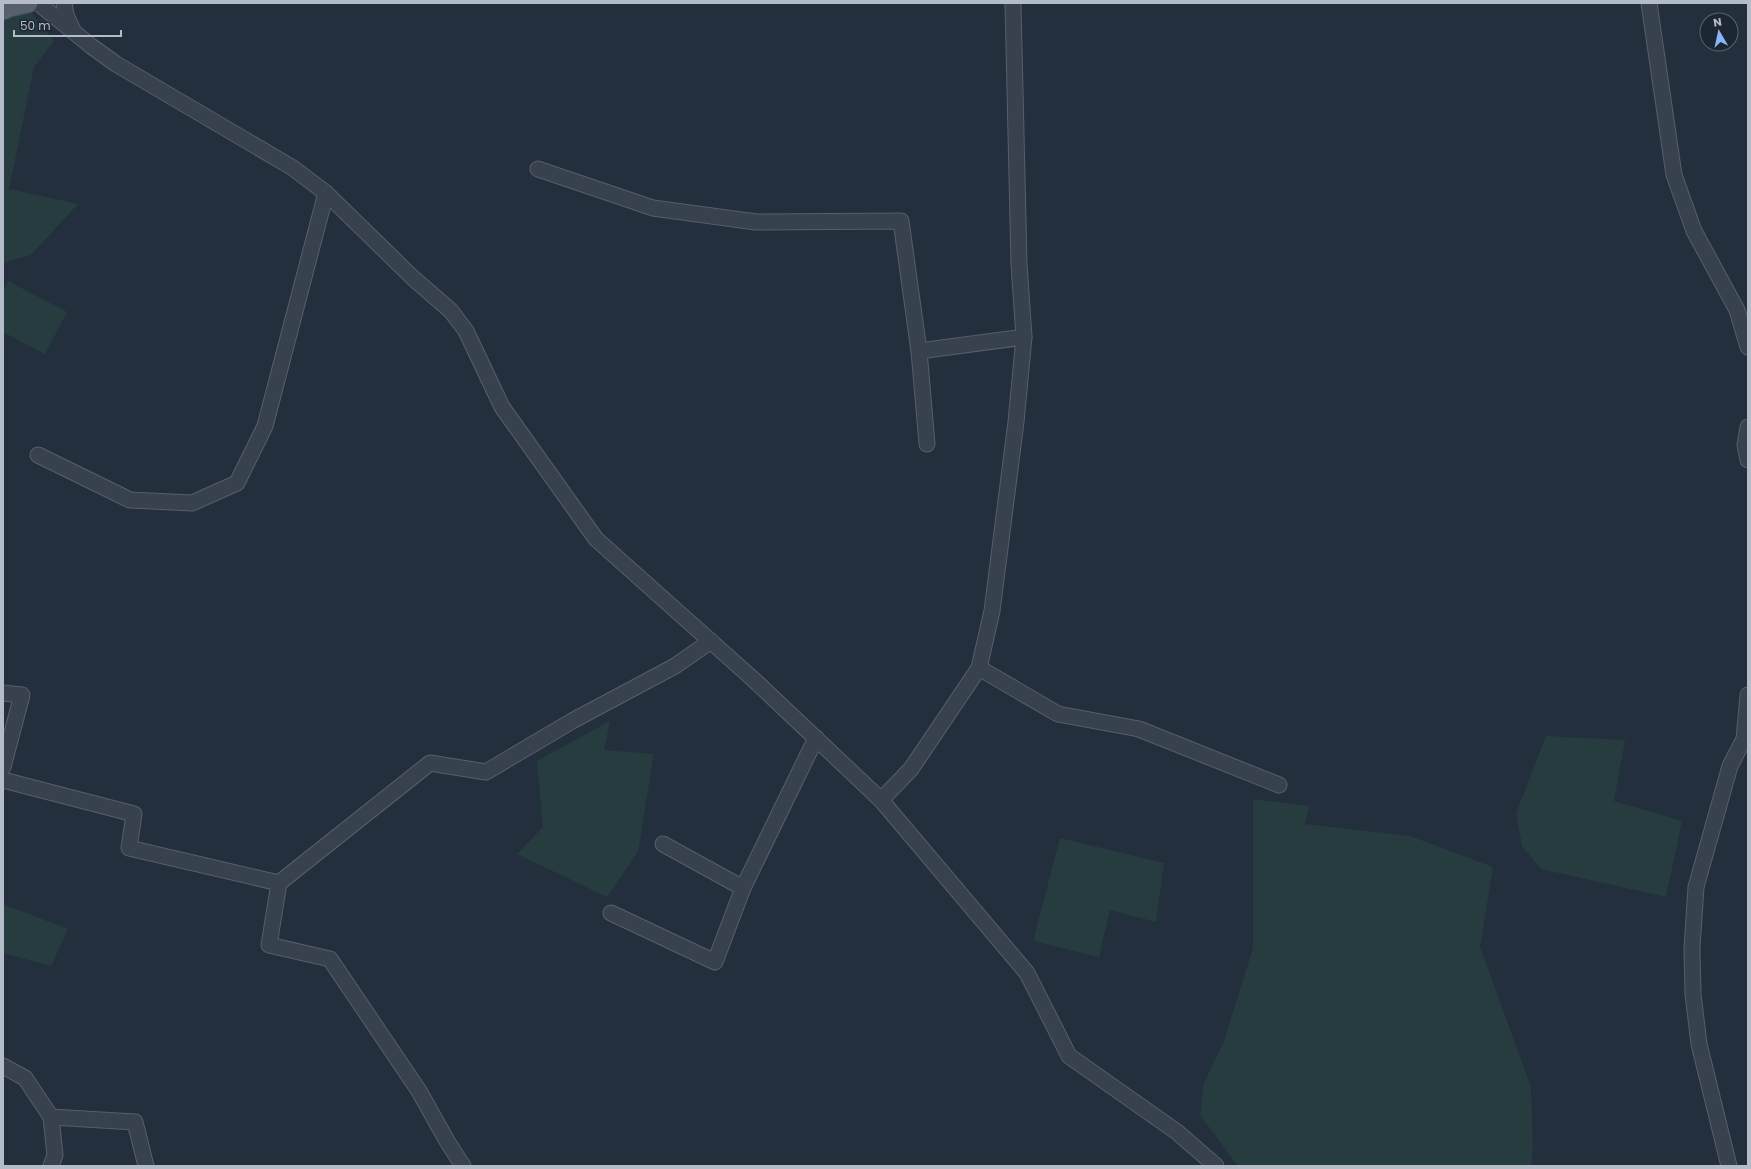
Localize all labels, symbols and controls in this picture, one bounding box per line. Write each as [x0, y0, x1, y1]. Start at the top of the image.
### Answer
scale bar [14, 12, 121, 38]
north arrow [1699, 12, 1739, 52]
text: N [1712, 14, 1723, 31]
text: 50 m [20, 17, 51, 34]

